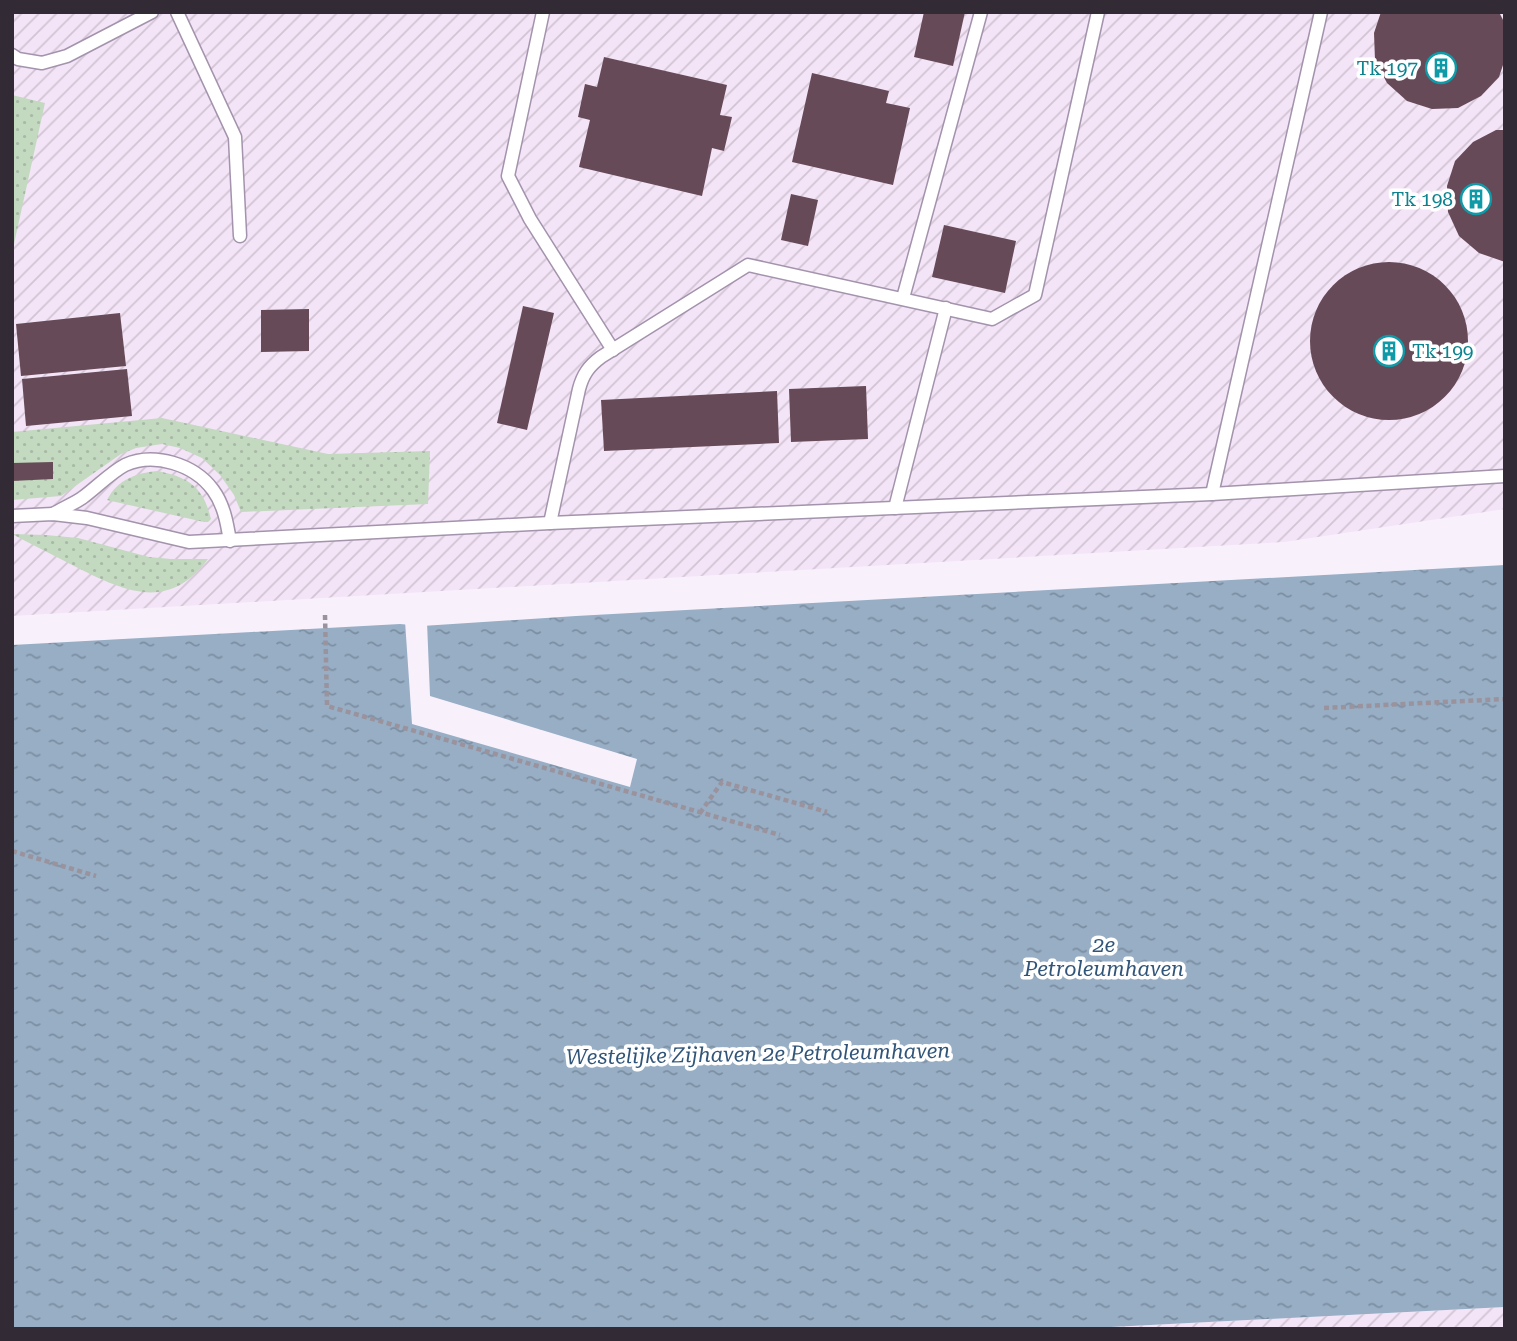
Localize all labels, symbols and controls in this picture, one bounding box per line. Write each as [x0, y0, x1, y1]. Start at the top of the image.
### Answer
building icon: Tk 197 [1424, 51, 1458, 85]
place label: Tk 197 [1357, 57, 1418, 80]
building icon: Tk 198 [1459, 182, 1493, 216]
place label: Tk 198 [1392, 188, 1453, 211]
building icon: Tk 199 [1372, 334, 1406, 368]
place label: Tk 199 [1412, 340, 1473, 363]
water label: 2e Petroleumhaven [1023, 933, 1184, 981]
water label: Westelijke Zijhaven 2e Petroleumhaven [566, 1039, 950, 1069]

